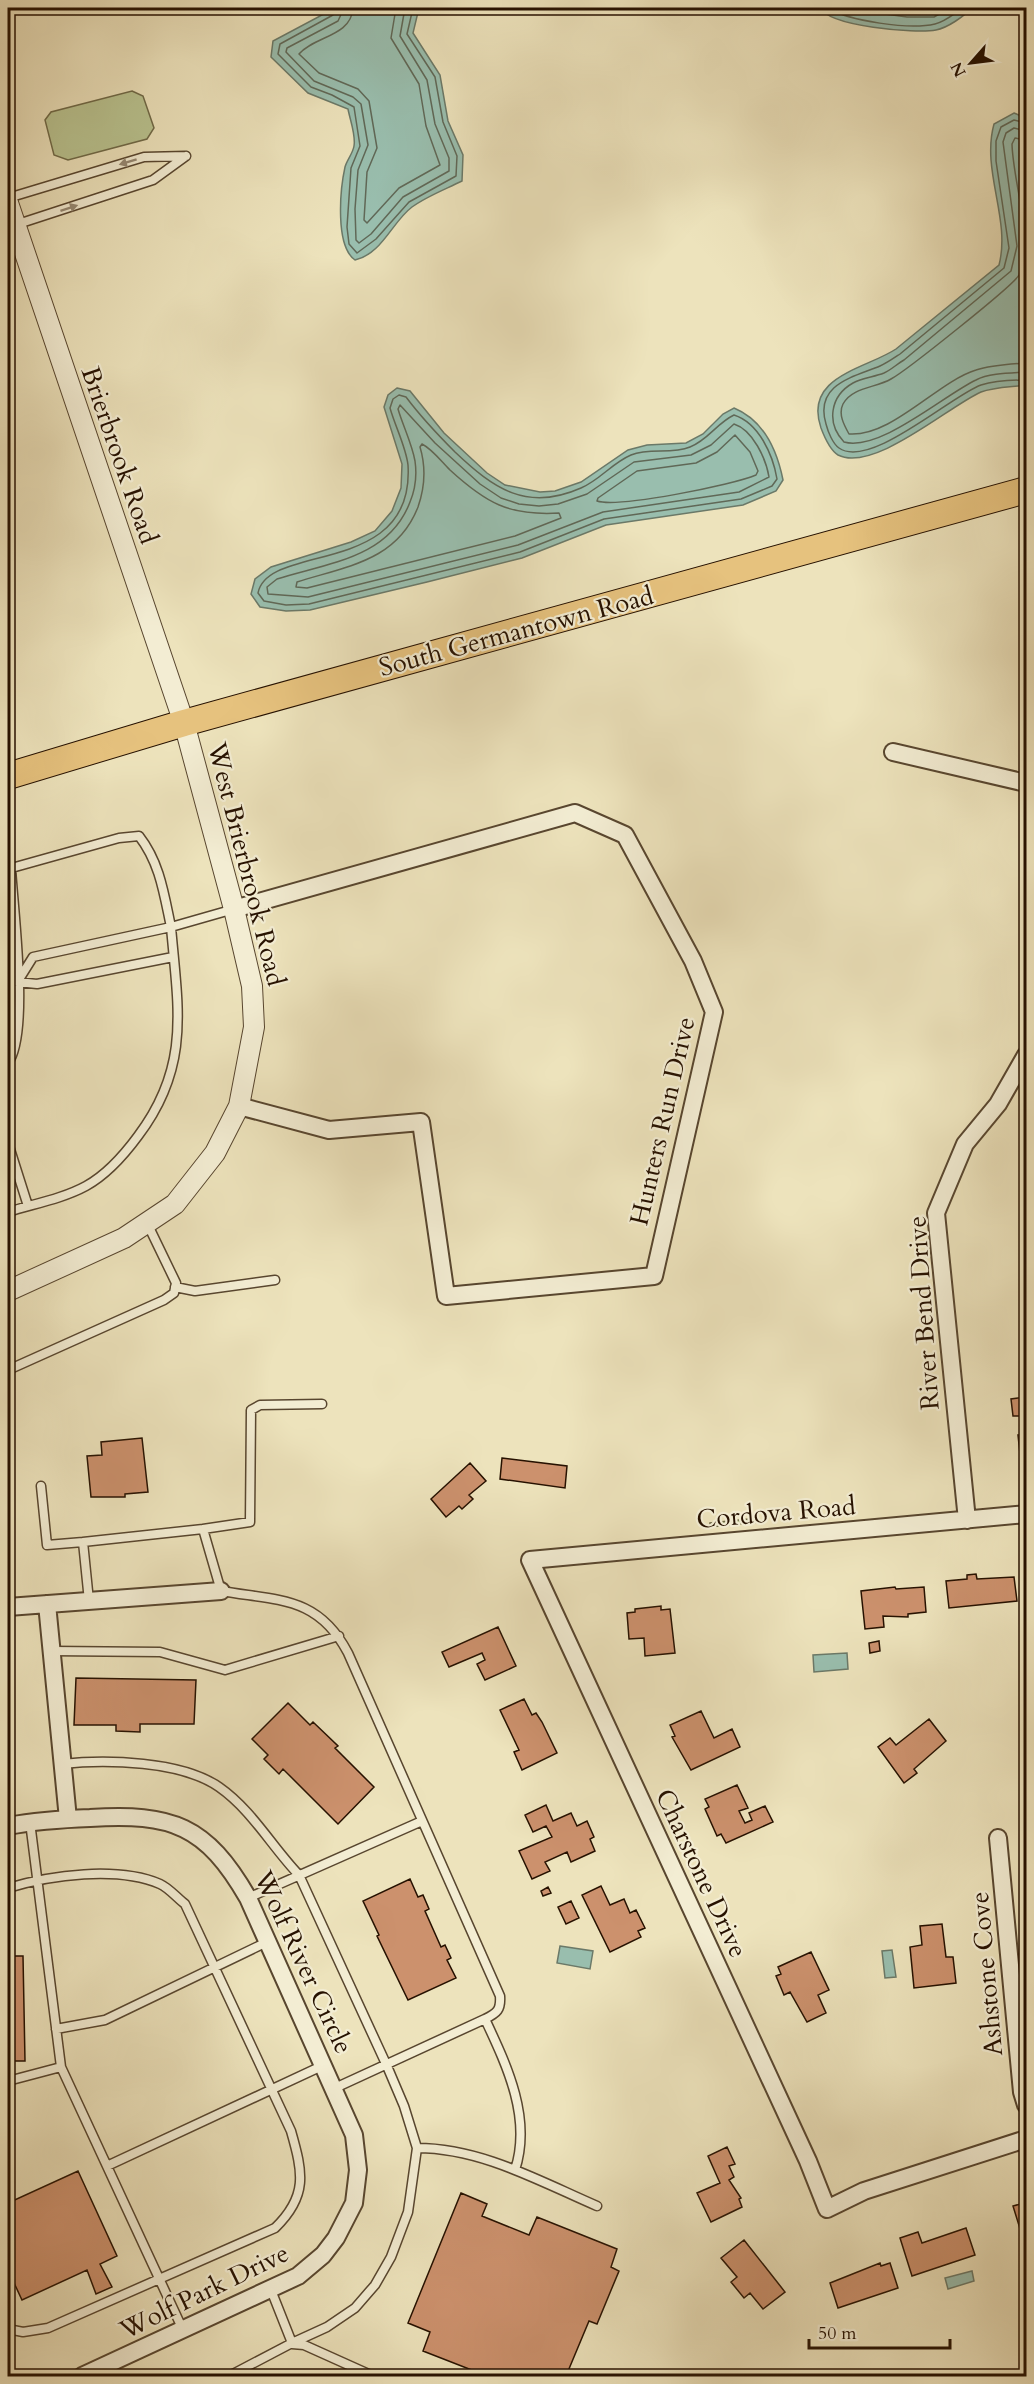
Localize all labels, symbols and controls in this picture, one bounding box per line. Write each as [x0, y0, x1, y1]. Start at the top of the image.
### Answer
north arrow [941, 33, 1001, 93]
text: N [946, 58, 972, 81]
one-way arrow [119, 158, 137, 167]
one-way arrow [60, 202, 78, 212]
street label: Brierbrook Road [73, 362, 166, 549]
street label: South Germantown Road [375, 578, 657, 685]
street label: West Brierbrook Road [199, 738, 294, 990]
street label: Hunters Run Drive [621, 1013, 703, 1229]
street label: River Bend Drive [899, 1215, 948, 1411]
street label: Cordova Road [695, 1488, 857, 1537]
street label: Charstone Drive [647, 1783, 756, 1963]
street label: Wolf River Circle [245, 1864, 361, 2059]
street label: Ashstone Cove [962, 1890, 1011, 2058]
street label: Wolf Park Drive [113, 2235, 295, 2348]
scale bar [809, 2312, 950, 2350]
text: 50 m [818, 2321, 857, 2346]

